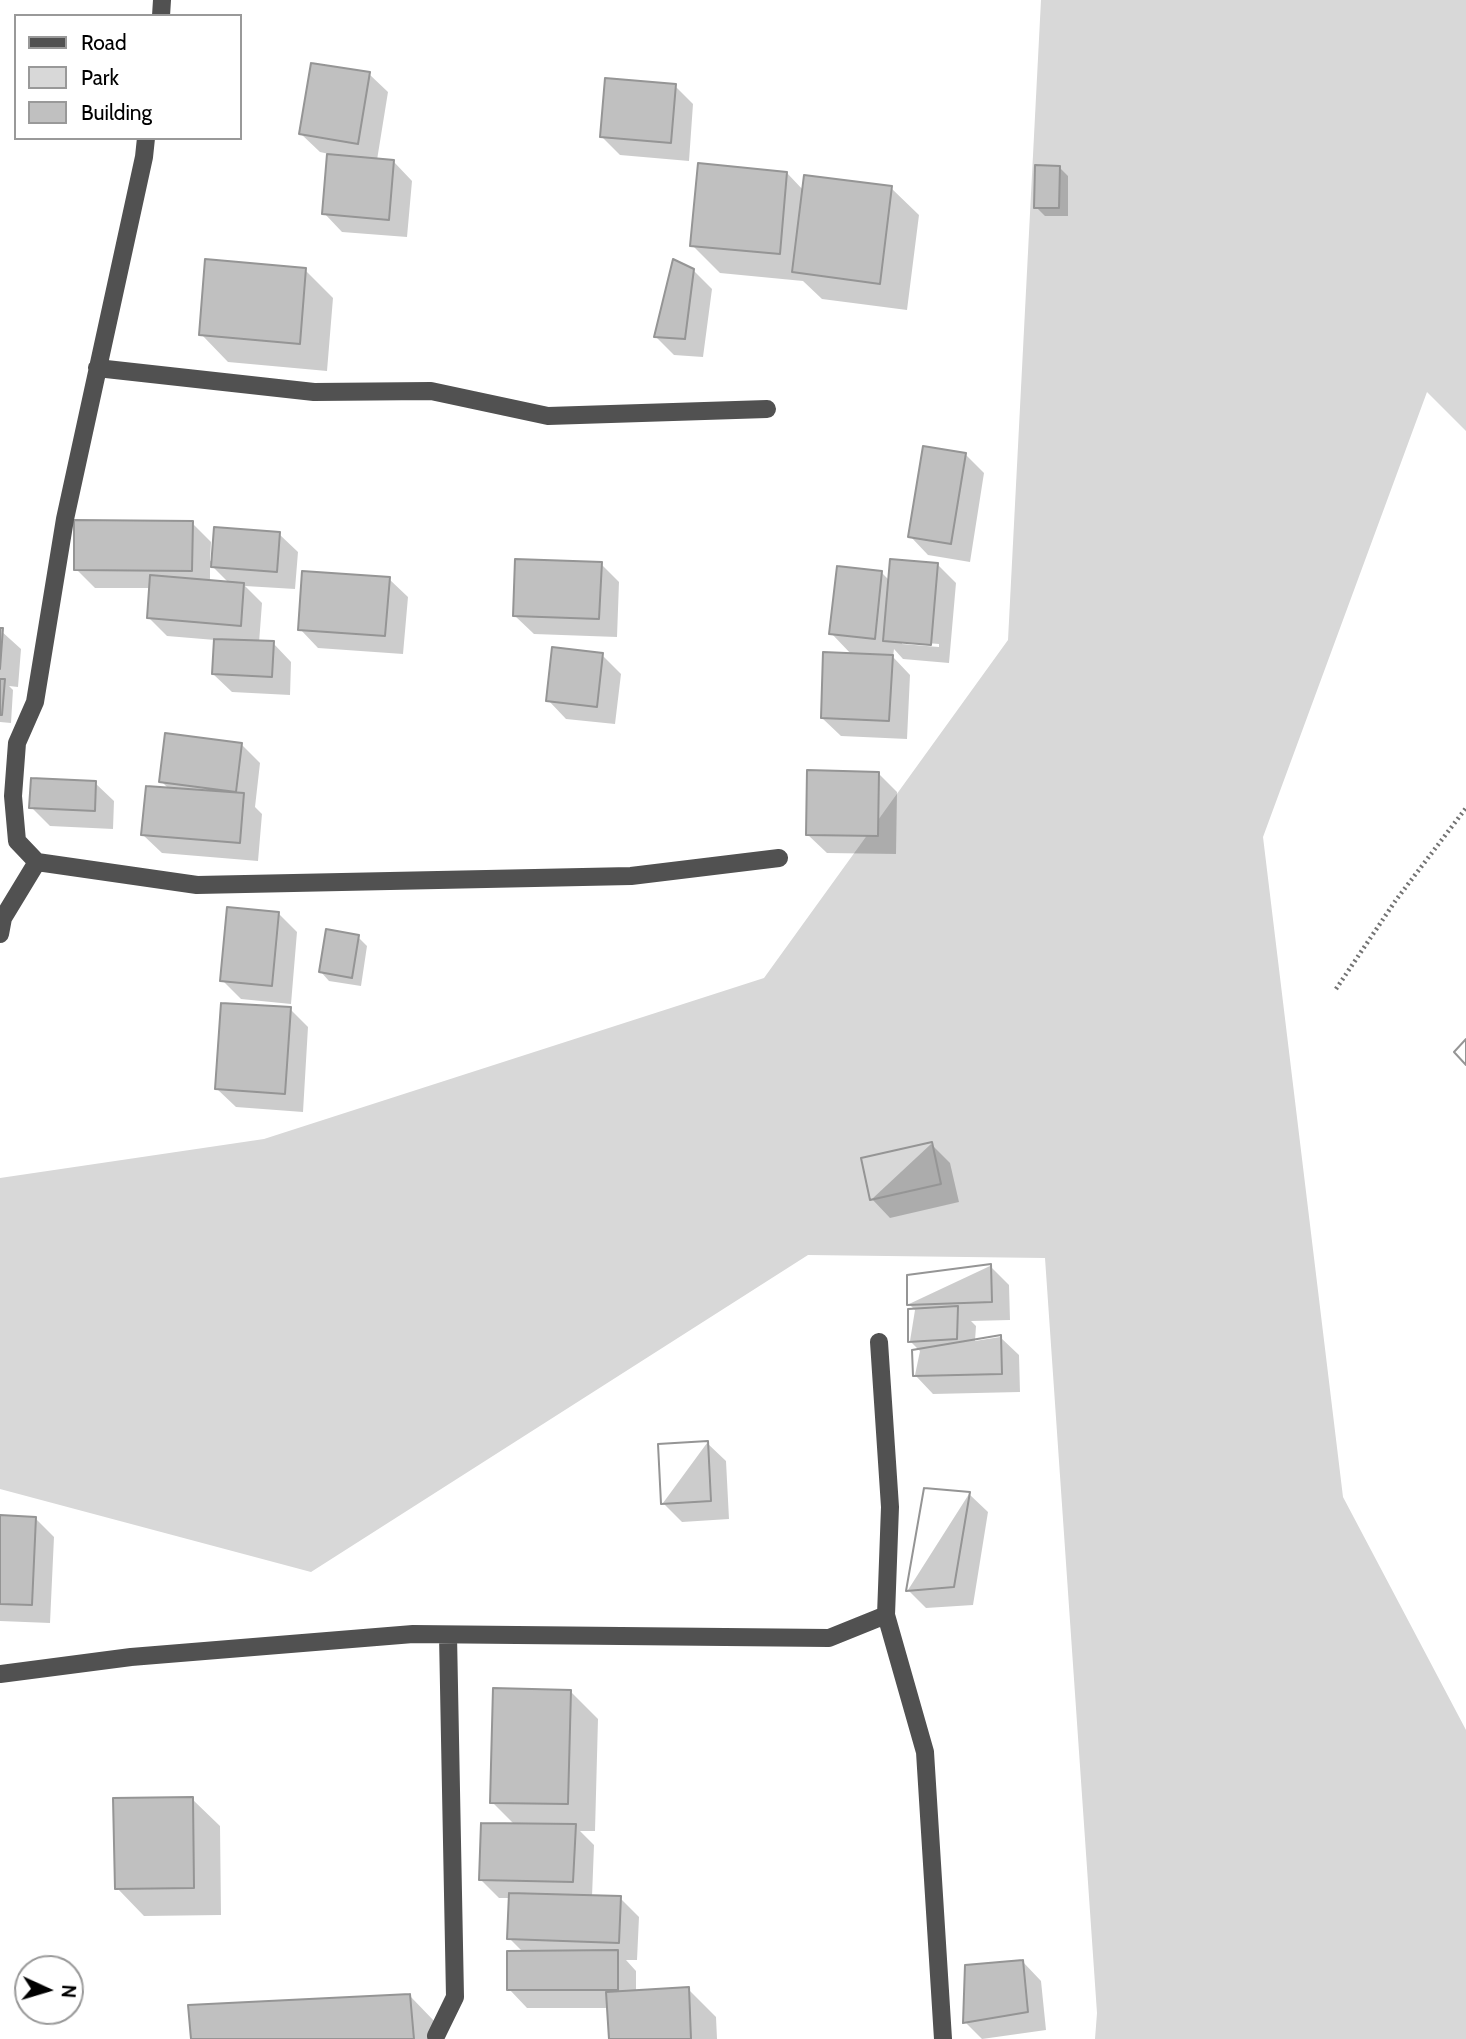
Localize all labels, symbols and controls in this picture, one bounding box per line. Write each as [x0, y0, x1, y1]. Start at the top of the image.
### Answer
legend [14, 14, 242, 140]
text: Road [81, 30, 127, 55]
text: Park [81, 65, 119, 90]
text: Building [81, 100, 152, 125]
north arrow [14, 1955, 84, 2025]
text: N [57, 1984, 80, 1999]

